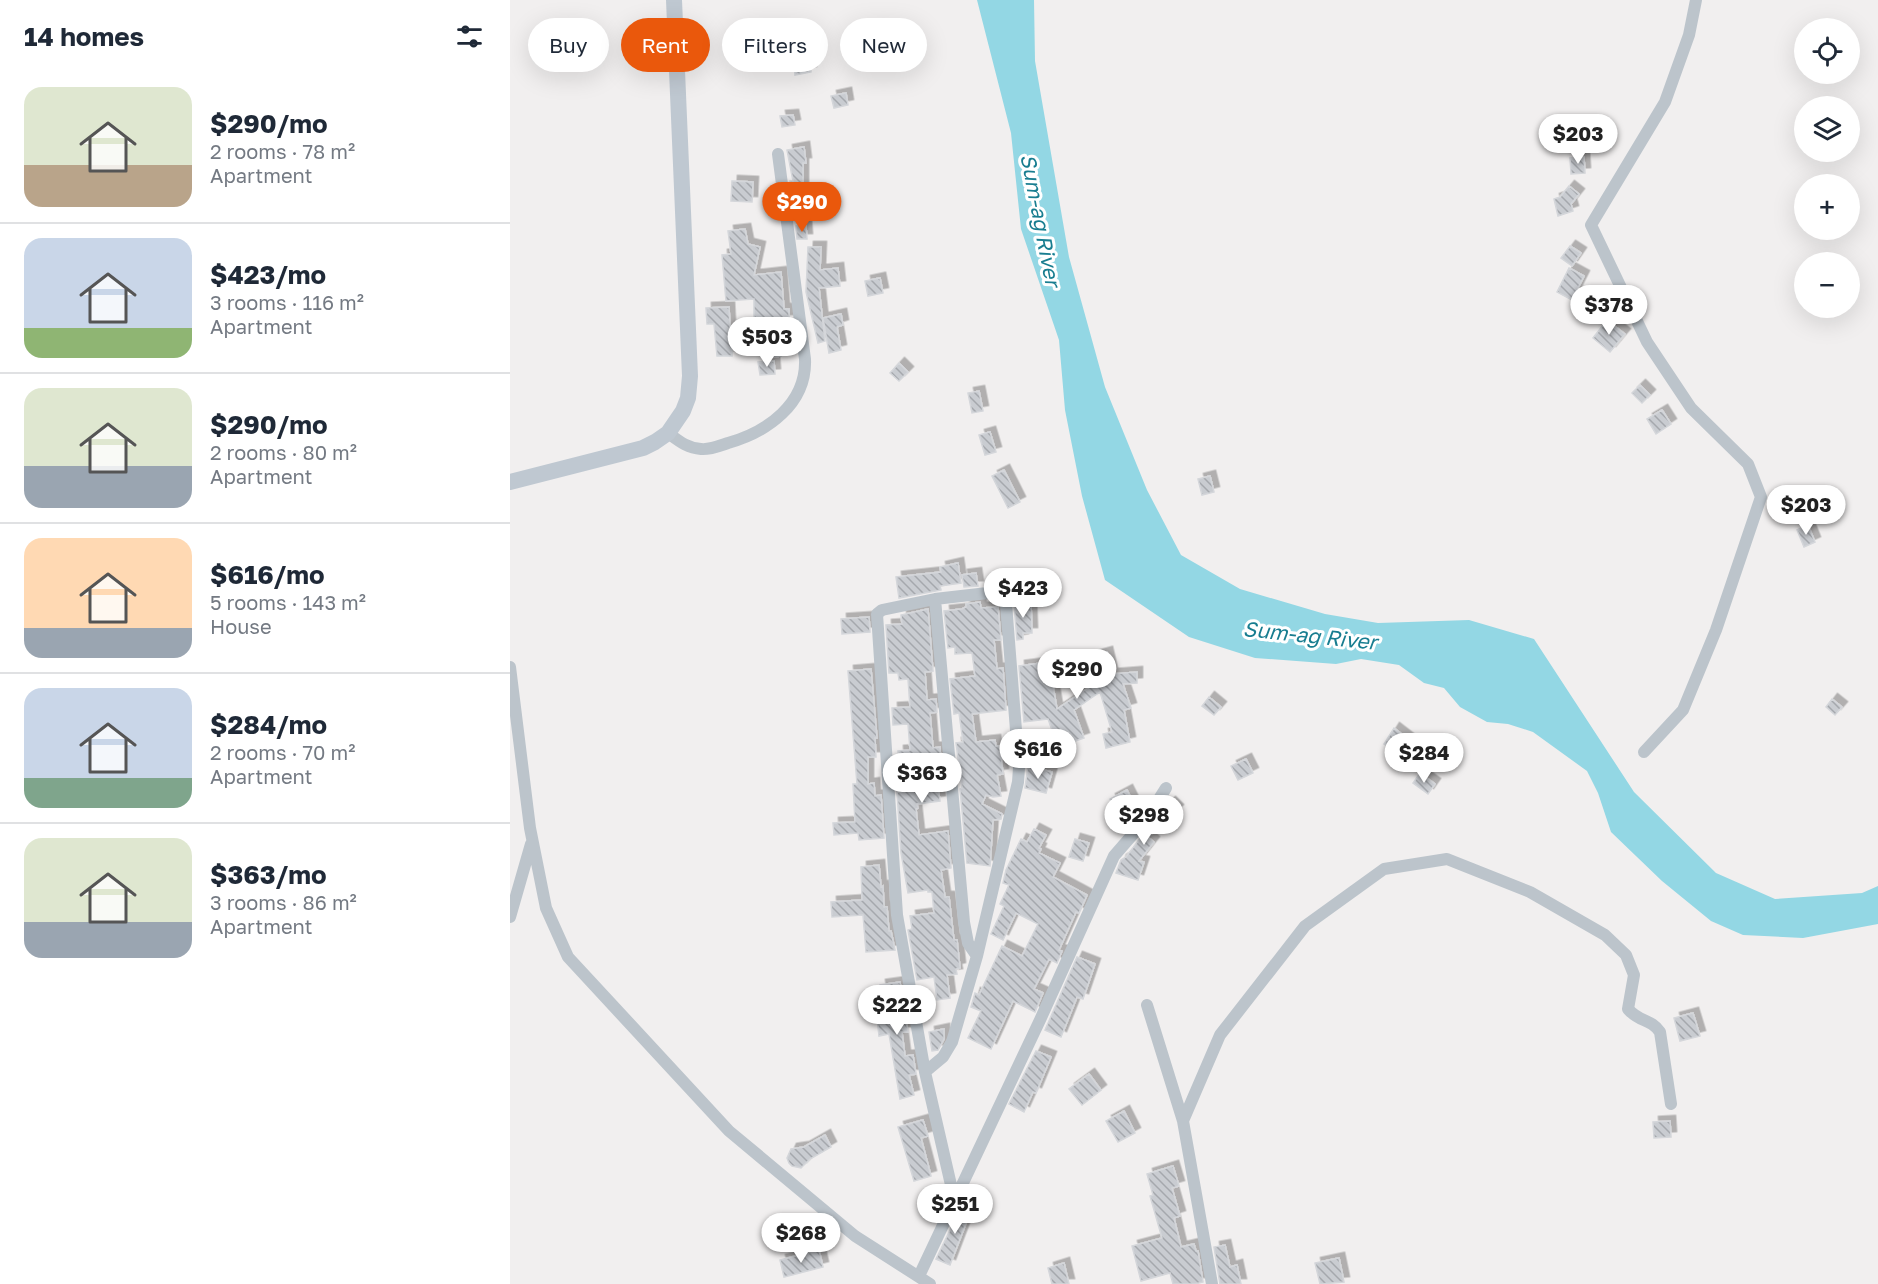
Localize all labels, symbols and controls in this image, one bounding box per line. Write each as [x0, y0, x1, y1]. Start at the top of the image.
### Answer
chip: Buy [528, 18, 609, 72]
chip: Rent [621, 18, 710, 72]
chip: Filters [722, 18, 828, 72]
chip: New [840, 18, 927, 72]
map controls [1794, 18, 1860, 318]
button: locate [1794, 18, 1860, 84]
icon: filters [453, 20, 486, 53]
text: 14 homes [24, 21, 144, 52]
button: layers [1794, 96, 1860, 162]
text: $290/mo [210, 108, 328, 139]
icon: home [72, 111, 144, 183]
pin: $203 [1542, 114, 1614, 165]
text: $203 [1553, 121, 1603, 145]
text: 2 rooms · 78 m² [210, 139, 355, 163]
water label: Sum-ag River [1015, 152, 1067, 291]
text: Apartment [210, 163, 313, 187]
button: + [1794, 174, 1860, 240]
pin: $290 [766, 182, 838, 233]
text: $290 [776, 189, 828, 213]
button: − [1794, 252, 1860, 318]
text: $423/mo [210, 259, 326, 290]
icon: home [72, 262, 144, 334]
pin: $378 [1573, 285, 1645, 336]
text: 3 rooms · 116 m² [210, 290, 364, 314]
text: $378 [1584, 292, 1634, 316]
text: Apartment [210, 314, 313, 338]
pin: $503 [731, 317, 803, 368]
text: $503 [742, 324, 792, 348]
text: $290/mo [210, 409, 328, 440]
icon: home [72, 412, 144, 484]
text: 2 rooms · 80 m² [210, 440, 357, 464]
text: Apartment [210, 464, 313, 488]
pin: $203 [1770, 485, 1842, 536]
text: $203 [1781, 492, 1831, 516]
text: $616/mo [210, 559, 325, 590]
icon: home [72, 562, 144, 634]
pin: $423 [987, 568, 1059, 619]
text: $423 [998, 575, 1048, 599]
text: 5 rooms · 143 m² [210, 590, 366, 614]
text: House [210, 614, 272, 638]
water label: Sum-ag River [1242, 615, 1381, 655]
pin: $290 [1041, 649, 1113, 700]
text: $290 [1051, 656, 1103, 680]
text: $284/mo [210, 709, 327, 740]
icon: home [72, 712, 144, 784]
pin: $616 [1002, 729, 1074, 780]
pin: $284 [1388, 733, 1460, 784]
text: $616 [1013, 736, 1063, 760]
text: 2 rooms · 70 m² [210, 740, 355, 764]
text: $284 [1399, 740, 1449, 764]
pin: $363 [886, 753, 958, 804]
text: $363 [897, 760, 947, 784]
text: Apartment [210, 764, 313, 788]
pin: $298 [1108, 795, 1180, 846]
text: $298 [1118, 802, 1170, 826]
text: $363/mo [210, 859, 326, 890]
icon: home [72, 862, 144, 934]
text: 3 rooms · 86 m² [210, 890, 357, 914]
text: Apartment [210, 914, 313, 938]
pin: $222 [861, 985, 933, 1036]
text: $222 [872, 992, 922, 1016]
pin: $251 [919, 1184, 991, 1235]
text: $251 [931, 1191, 979, 1215]
pin: $268 [765, 1213, 837, 1264]
text: $268 [775, 1220, 827, 1244]

